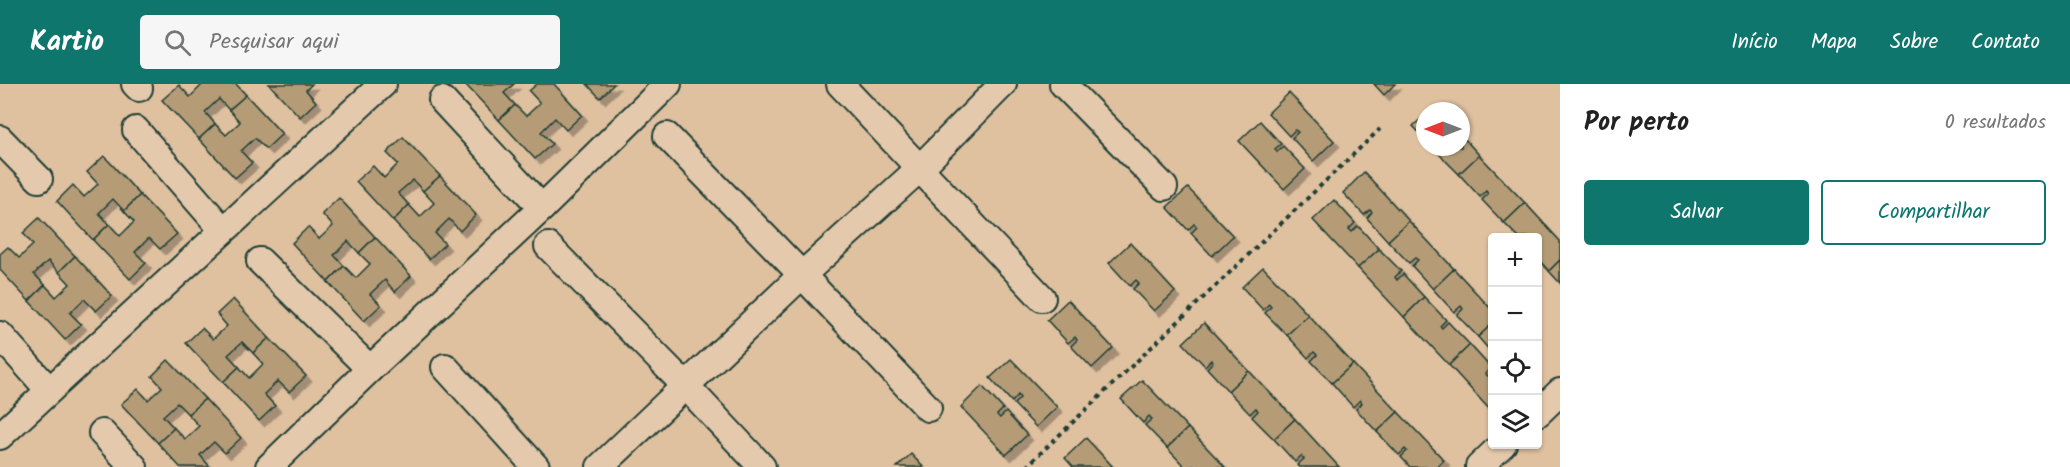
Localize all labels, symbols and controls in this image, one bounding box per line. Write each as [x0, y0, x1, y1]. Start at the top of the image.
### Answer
search box [140, 15, 560, 69]
text: Kartio [30, 20, 104, 65]
text: Pesquisar aqui [209, 25, 339, 60]
icon: search [161, 26, 194, 59]
text: Início [1731, 26, 1778, 59]
text: Mapa [1811, 26, 1857, 59]
text: Sobre [1890, 26, 1938, 59]
text: Contato [1971, 26, 2040, 59]
north arrow [1416, 102, 1470, 156]
text: Por perto [1584, 102, 1689, 144]
text: 0 resultados [1945, 107, 2046, 139]
button: Salvar [1584, 180, 1809, 245]
button: Compartilhar [1821, 180, 2046, 245]
map controls [1488, 233, 1542, 449]
button: + [1488, 233, 1542, 287]
button: − [1488, 287, 1542, 341]
button: locate [1488, 341, 1542, 395]
button: layers [1488, 395, 1542, 449]

